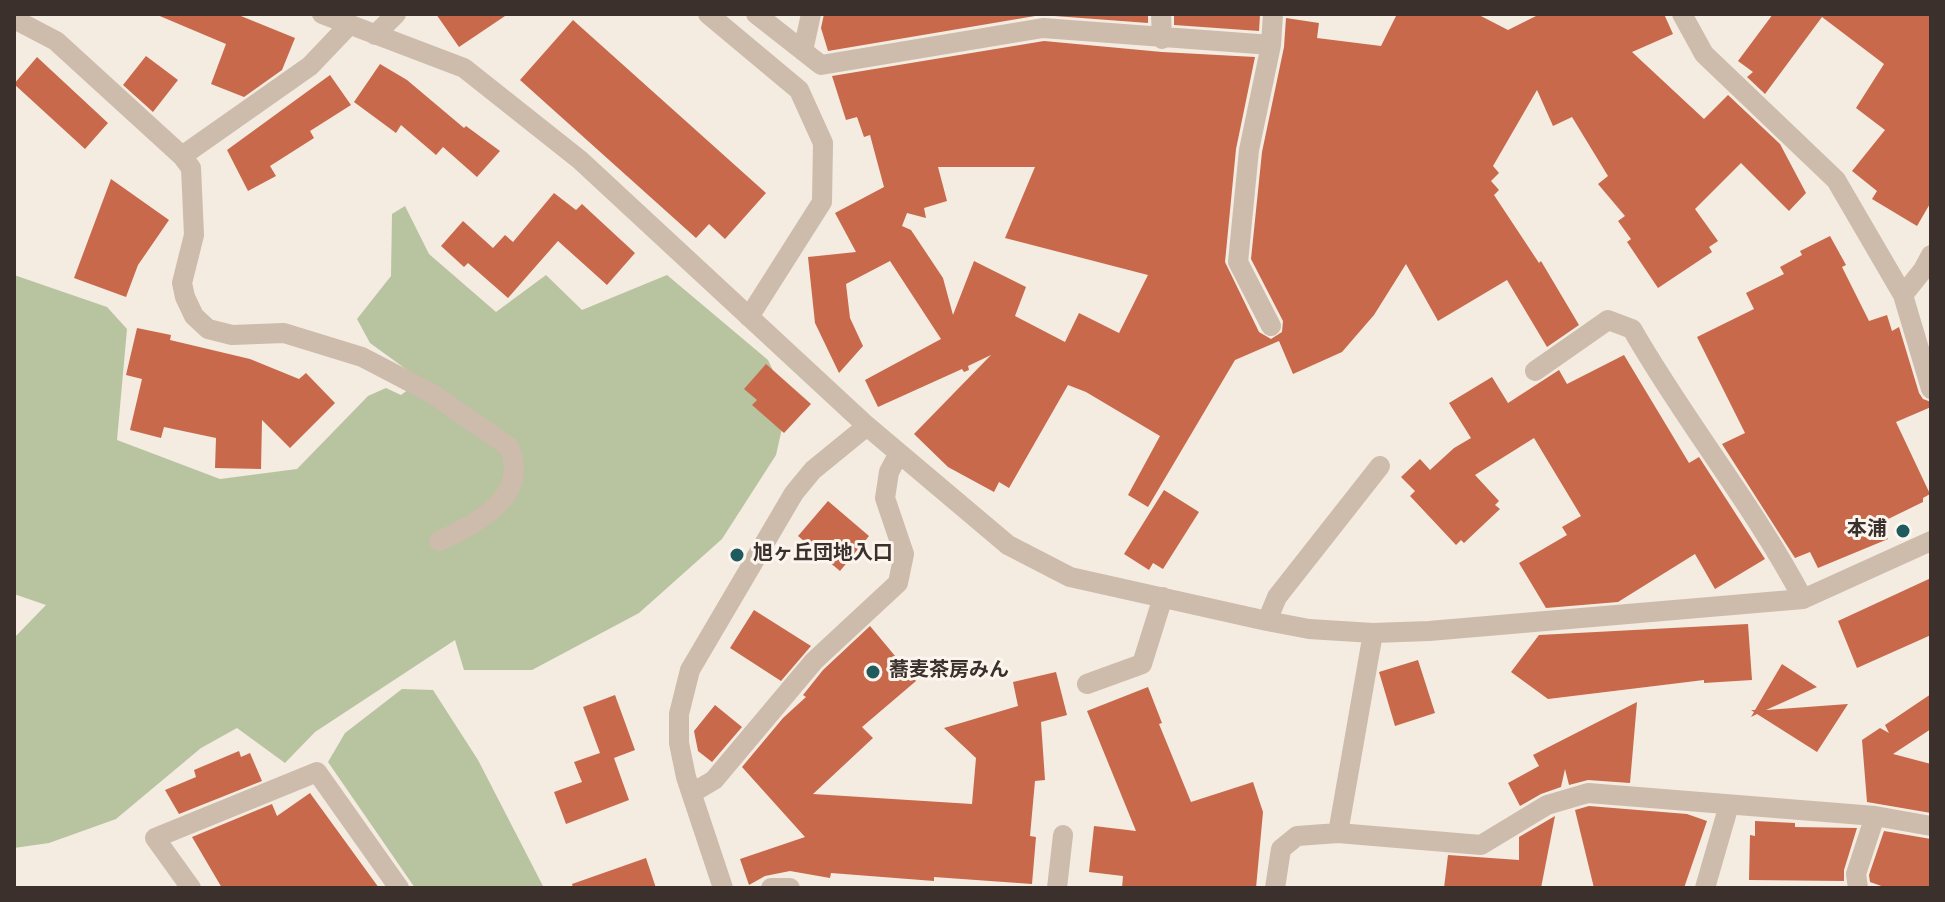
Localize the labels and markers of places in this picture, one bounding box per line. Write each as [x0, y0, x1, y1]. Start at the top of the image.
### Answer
place label: 本浦 [1847, 519, 1887, 543]
marker: 本浦 [1894, 522, 1912, 540]
place label: 旭ヶ丘団地入口 [753, 543, 893, 567]
marker: 旭ヶ丘団地入口 [728, 546, 746, 564]
place label: 蕎麦茶房みん [889, 660, 1009, 684]
marker: 蕎麦茶房みん [864, 663, 882, 681]

